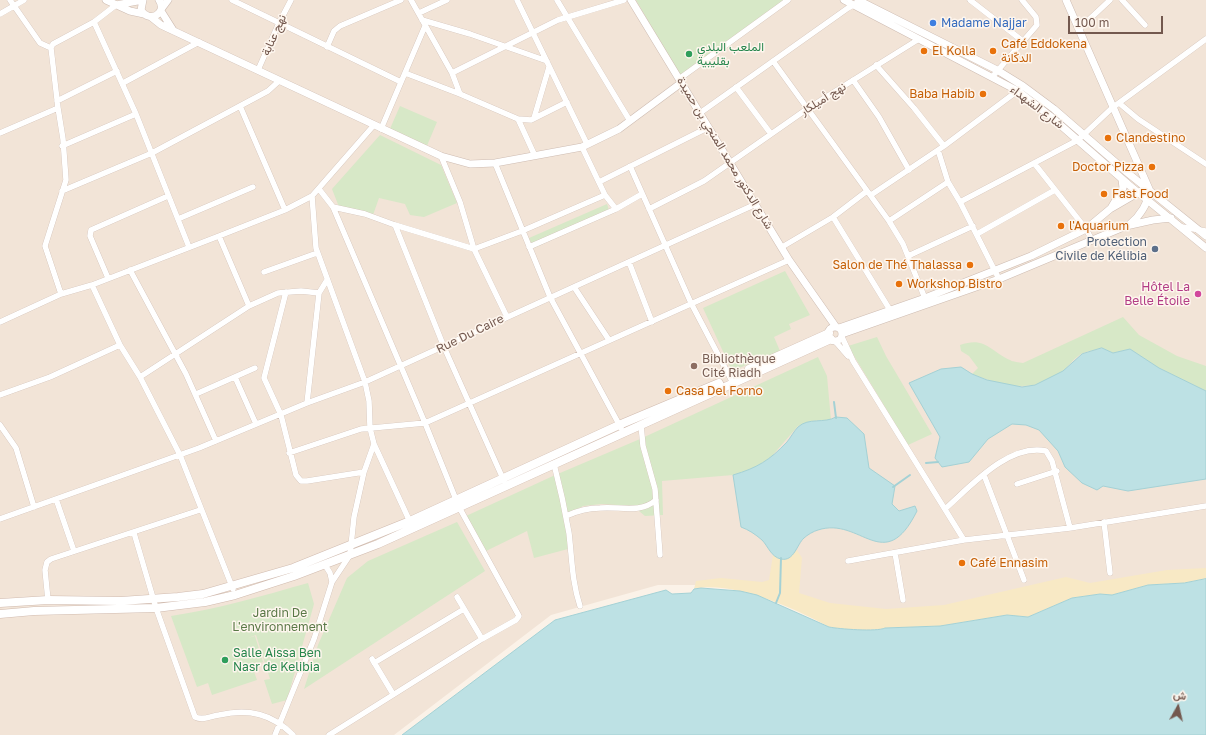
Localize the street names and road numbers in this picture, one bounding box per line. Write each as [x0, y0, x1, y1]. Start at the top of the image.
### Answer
street label: نهج عنابة [259, 12, 289, 58]
street label: شارع الدكتور محمد المنجي بن حميدة [674, 74, 776, 232]
street label: نهج أميلكار [797, 79, 849, 119]
street label: شارع الشهداء [1007, 82, 1067, 132]
street label: Rue Du Caire [434, 311, 506, 357]

